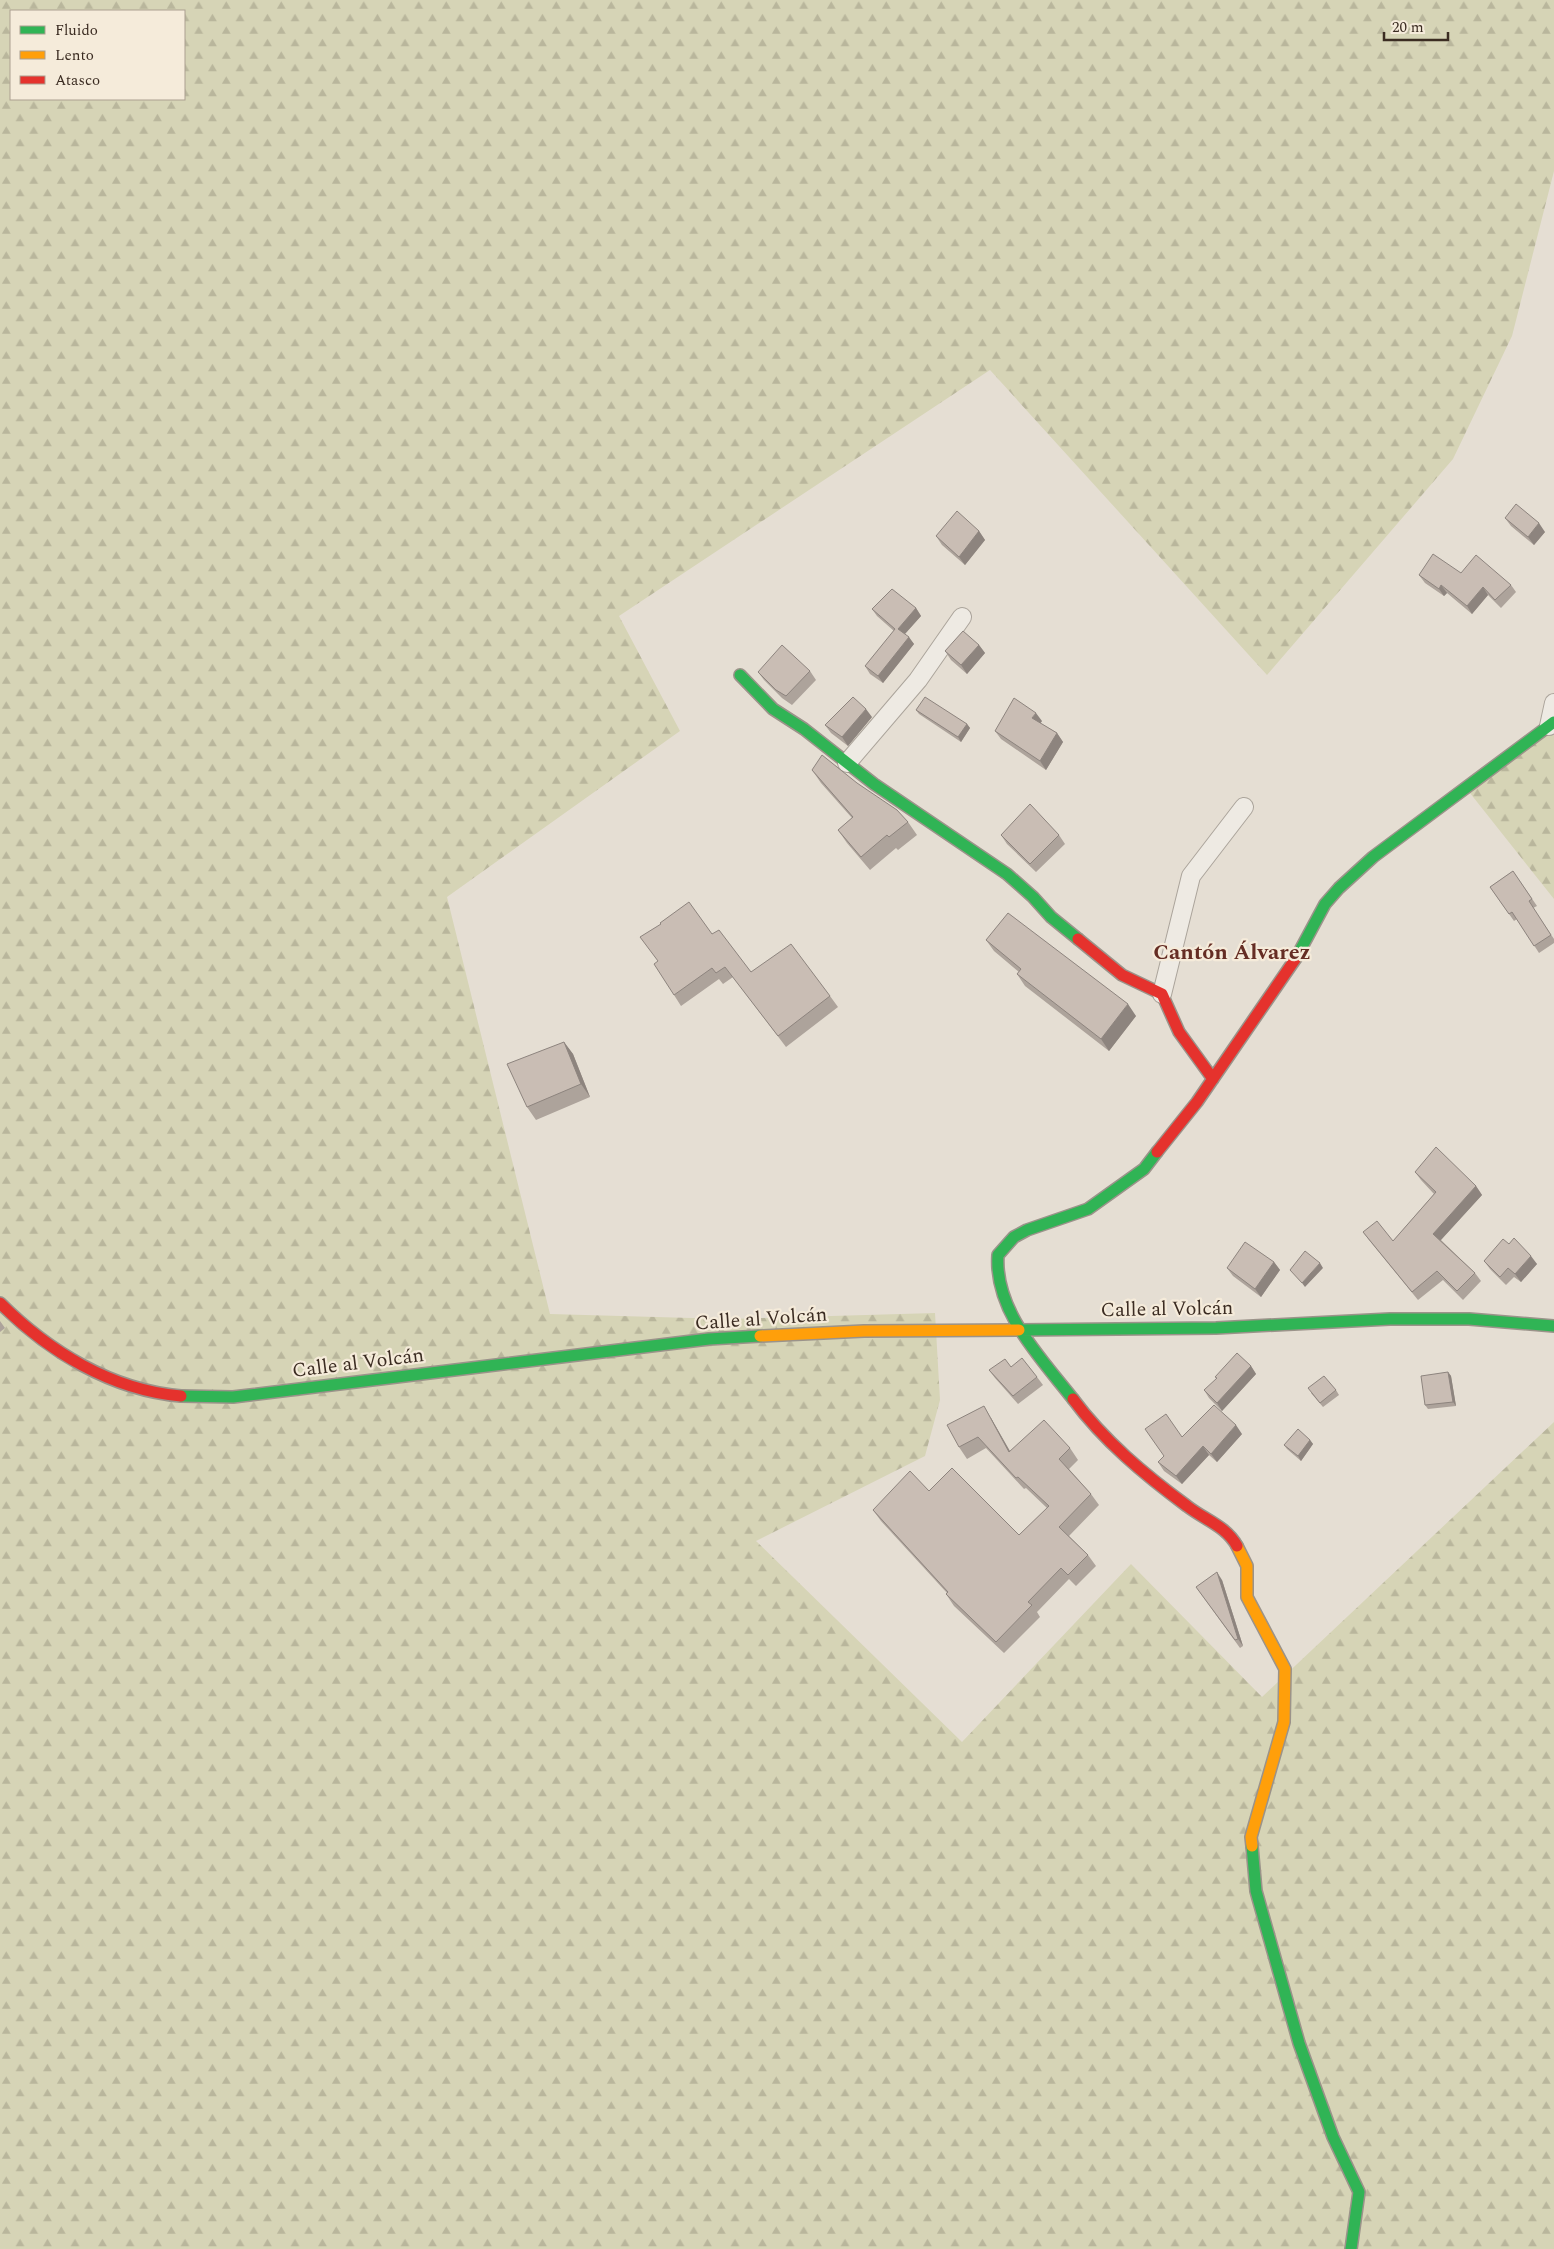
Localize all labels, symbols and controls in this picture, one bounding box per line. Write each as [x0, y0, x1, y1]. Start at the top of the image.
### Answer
legend [10, 10, 185, 100]
scale bar [1384, 10, 1448, 42]
text: 20 m [1392, 16, 1424, 39]
text: Fluido [55, 19, 98, 42]
text: Lento [55, 44, 94, 67]
text: Atasco [55, 69, 100, 92]
district label: Cantón Álvarez [1153, 936, 1311, 969]
street label: Calle al Volcán [1100, 1293, 1234, 1325]
street label: Calle al Volcán [694, 1299, 828, 1339]
street label: Calle al Volcán [290, 1340, 426, 1386]

